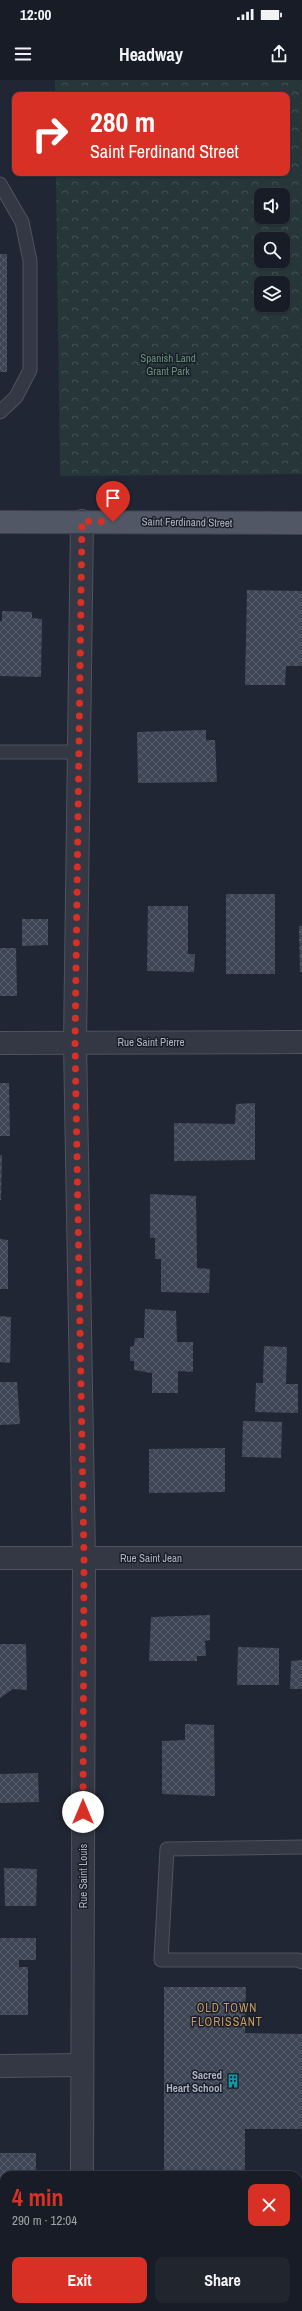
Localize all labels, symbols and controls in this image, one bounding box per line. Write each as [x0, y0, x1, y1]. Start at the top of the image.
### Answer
text: 12:00 [20, 4, 51, 25]
text: Headway [119, 42, 183, 67]
icon: menu [12, 43, 34, 65]
icon: share [268, 43, 290, 65]
text: 280 m [90, 103, 155, 141]
icon: right [24, 108, 76, 160]
text: Saint Ferdinand Street [90, 139, 239, 164]
map controls [254, 188, 290, 312]
button: sound [254, 188, 290, 224]
button: search [254, 232, 290, 268]
button: layers [254, 276, 290, 312]
park label: Spanish Land Grant Park [140, 351, 196, 378]
pin [96, 481, 130, 522]
icon: arrive [102, 487, 124, 509]
street label: Saint Ferdinand Street [141, 514, 233, 530]
street label: Rue Saint Pierre [117, 1035, 185, 1049]
street label: Rue Saint Jean [120, 1551, 182, 1565]
position arrow [62, 1791, 104, 1833]
street label: Rue Saint Louis [76, 1843, 90, 1908]
district label: OLD TOWN FLORISSANT [191, 2000, 263, 2030]
place label: Sacred Heart School [166, 2068, 222, 2095]
building icon: Sacred Heart School [225, 2073, 241, 2089]
text: 4 min [12, 2181, 63, 2213]
button: close [248, 2184, 290, 2226]
text: 290 m · 12:04 [12, 2212, 77, 2229]
button: Exit [12, 2257, 147, 2303]
button: Share [155, 2257, 290, 2303]

